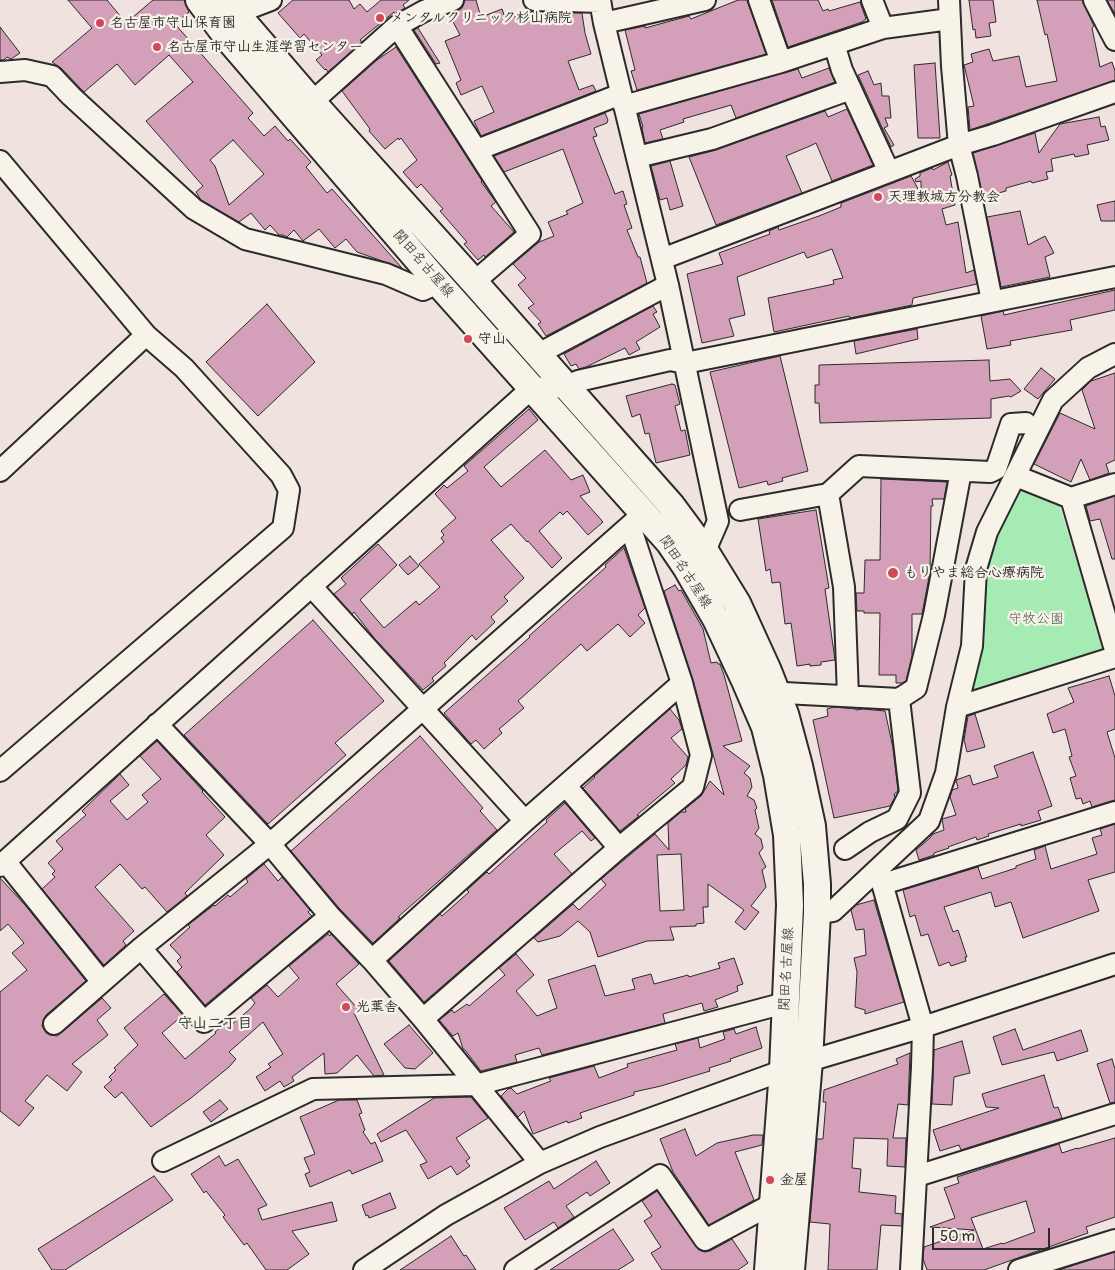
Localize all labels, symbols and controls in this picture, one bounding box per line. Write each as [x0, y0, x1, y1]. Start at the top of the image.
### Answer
place label: メンタルクリニック杉山病院 [390, 10, 572, 26]
marker: メンタルクリニック杉山病院 [374, 12, 386, 24]
place label: 名古屋市守山保育園 [110, 15, 236, 31]
marker: 名古屋市守山保育園 [94, 17, 106, 29]
place label: 名古屋市守山生涯学習センター [167, 39, 363, 55]
marker: 名古屋市守山生涯学習センター [151, 41, 163, 53]
place label: 天理教城方分教会 [888, 189, 1000, 205]
marker: 天理教城方分教会 [872, 191, 884, 203]
street label: 関田名古屋線 [389, 227, 457, 301]
place label: 守山 [478, 331, 506, 347]
marker: 守山 [462, 333, 474, 345]
street label: 関田名古屋線 [655, 532, 715, 612]
place label: もりやま総合心療病院 [904, 565, 1044, 581]
marker: もりやま総合心療病院 [886, 566, 900, 580]
park label: 守牧公園 [1008, 611, 1064, 627]
street label: 関田名古屋線 [776, 927, 798, 1011]
place label: 光葉舎 [356, 999, 398, 1015]
marker: 光葉舎 [340, 1001, 352, 1013]
district label: 守山二丁目 [178, 1015, 252, 1033]
place label: 金屋 [780, 1172, 808, 1188]
marker: 金屋 [764, 1174, 776, 1186]
scale bar [935, 1218, 1052, 1250]
text: 50 m [940, 1227, 975, 1246]

